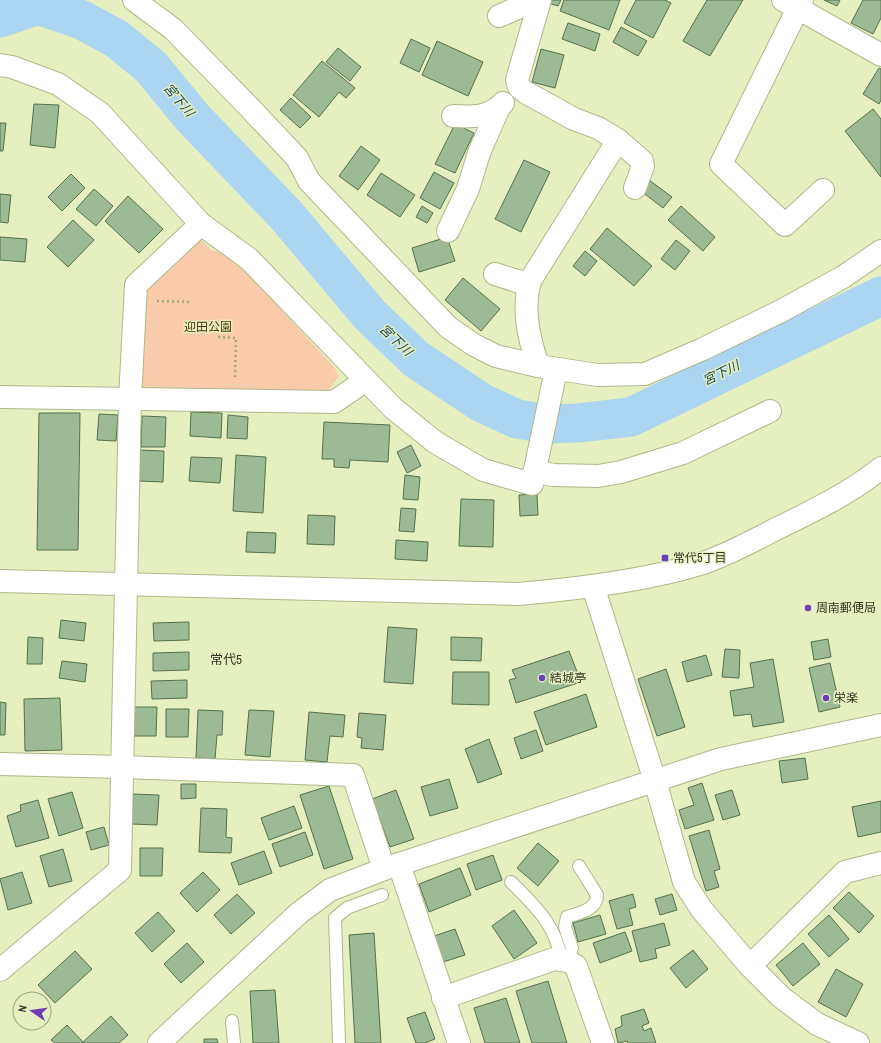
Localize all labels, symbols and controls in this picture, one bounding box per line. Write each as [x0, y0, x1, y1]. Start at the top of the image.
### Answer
water label: 宮下川 [160, 80, 199, 122]
park label: 迎田公園 [184, 319, 232, 335]
water label: 宮下川 [376, 320, 417, 361]
water label: 宮下川 [700, 356, 744, 389]
place label: 常代5丁目 [673, 550, 726, 566]
marker: 常代5丁目 [660, 553, 670, 563]
place label: 周南郵便局 [816, 600, 876, 616]
marker: 周南郵便局 [803, 603, 813, 613]
district label: 常代5 [210, 651, 242, 668]
place label: 結城亭 [550, 670, 586, 686]
marker: 結城亭 [537, 673, 547, 683]
place label: 栄楽 [834, 690, 858, 706]
marker: 栄楽 [821, 693, 831, 703]
north arrow [12, 991, 52, 1031]
text: N [15, 1004, 30, 1013]

